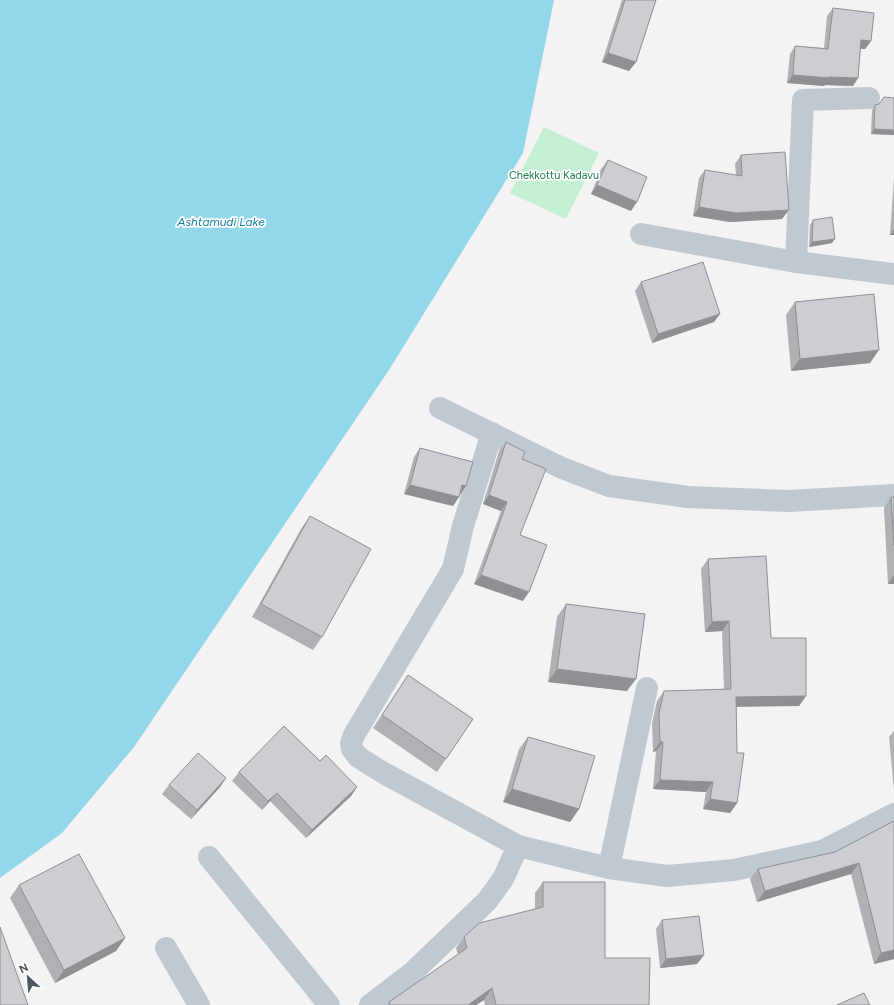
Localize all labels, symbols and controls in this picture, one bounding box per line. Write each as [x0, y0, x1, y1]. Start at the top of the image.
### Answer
park label: Chekkottu Kadavu [509, 169, 599, 182]
water label: Ashtamudi Lake [176, 215, 265, 229]
north arrow [8, 957, 48, 997]
text: N [17, 961, 31, 976]

